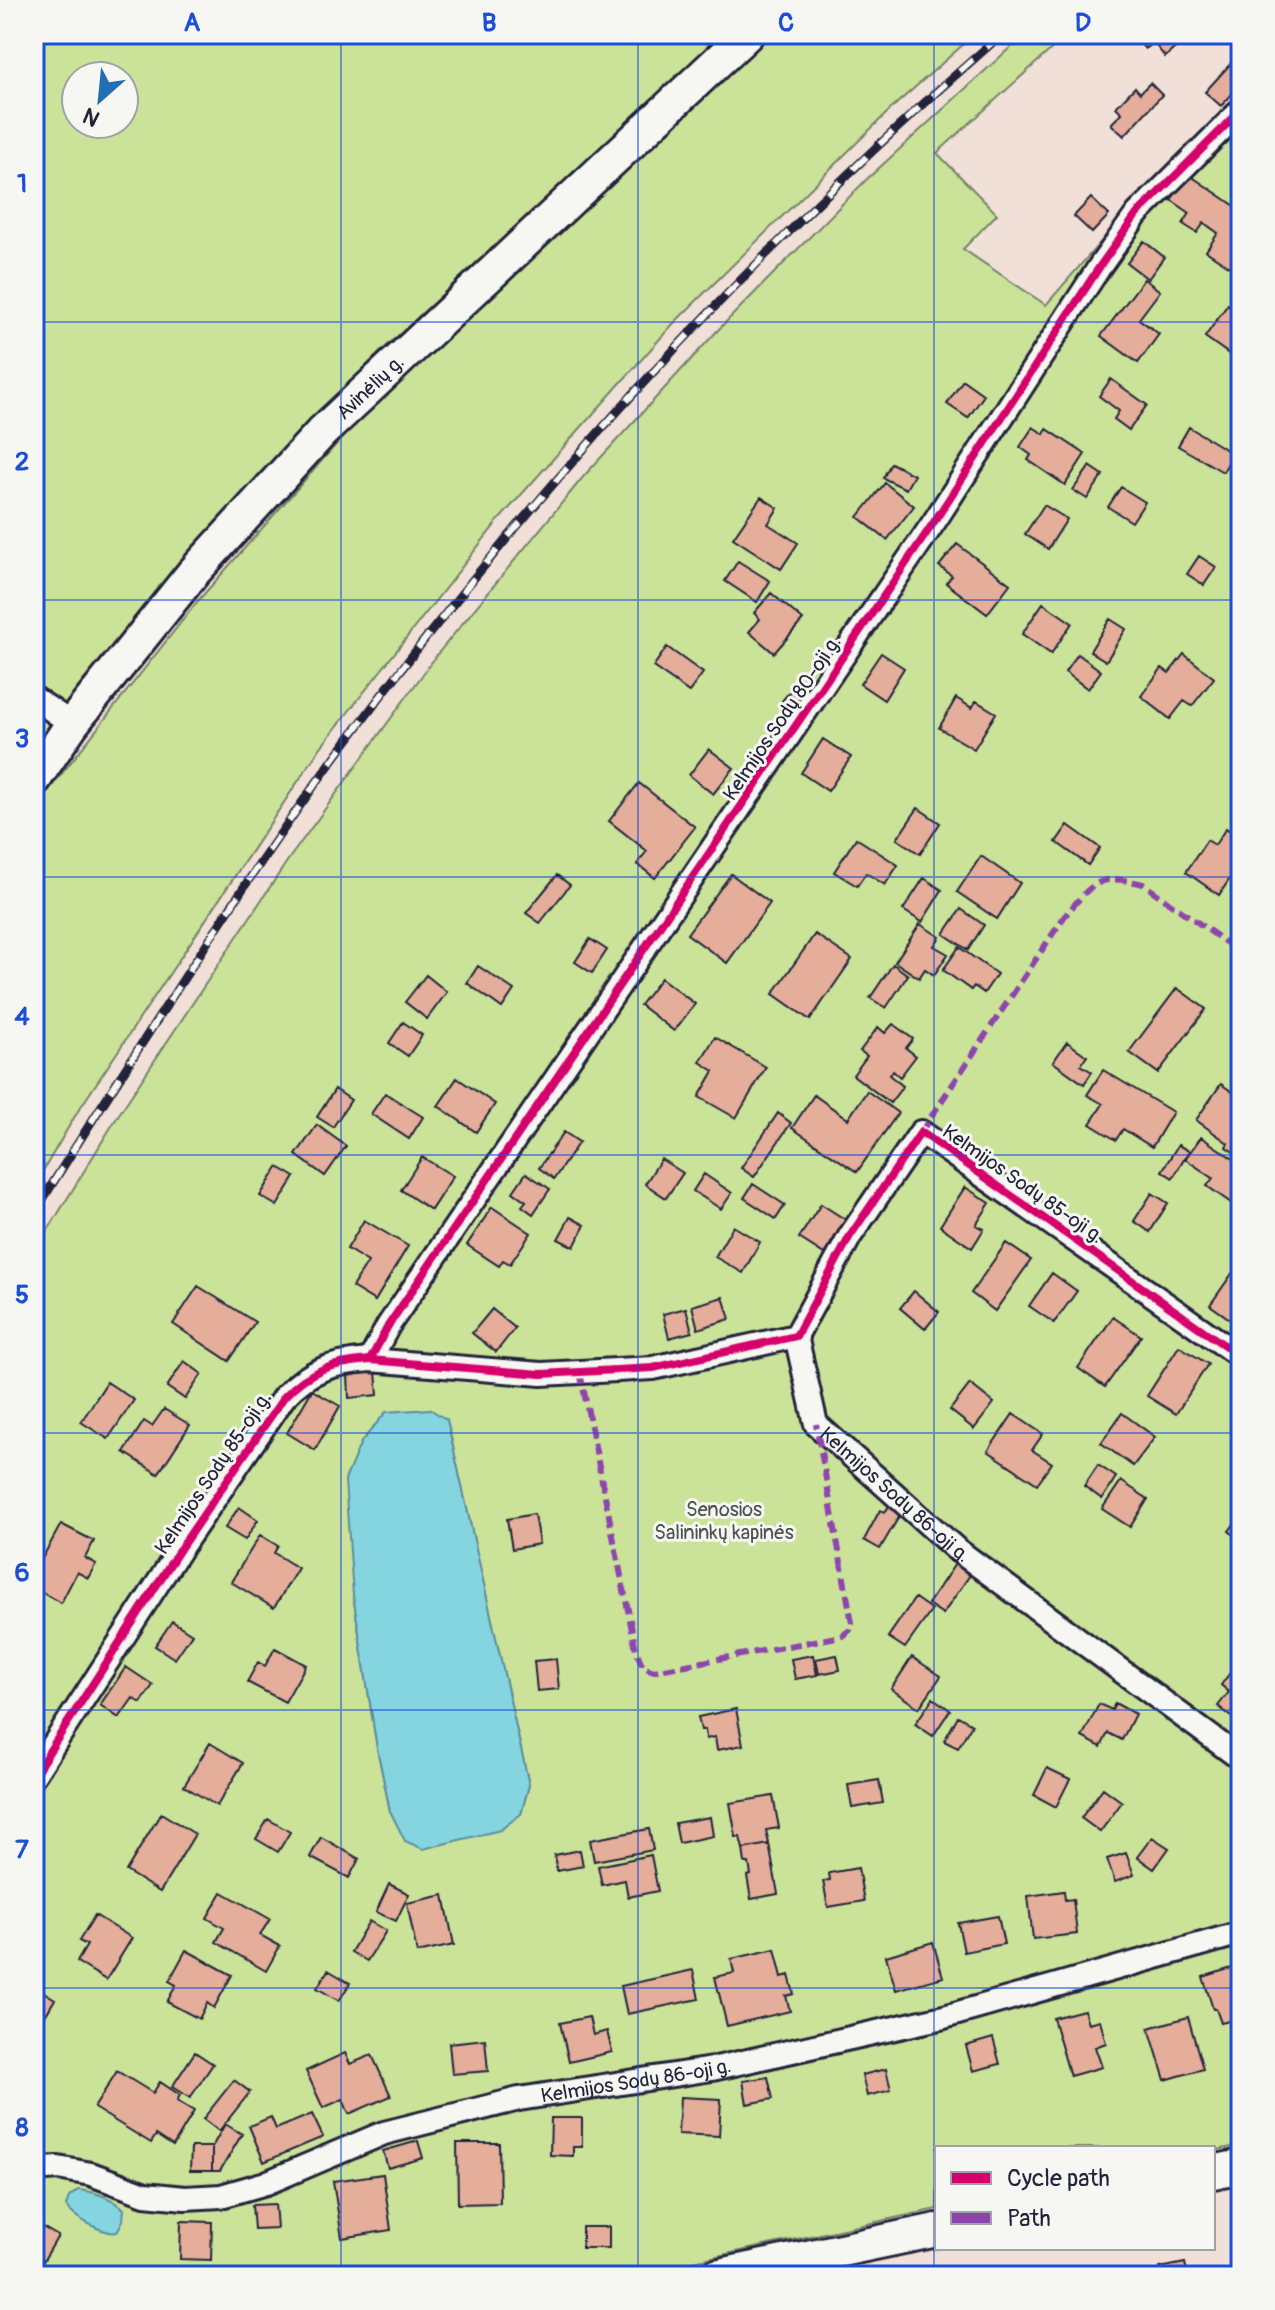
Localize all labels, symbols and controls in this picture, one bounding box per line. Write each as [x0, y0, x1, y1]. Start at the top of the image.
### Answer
text: A [184, 7, 201, 39]
text: B [482, 7, 496, 39]
text: C [778, 7, 794, 39]
text: D [1075, 7, 1091, 39]
north arrow [60, 60, 140, 140]
text: N [78, 101, 104, 133]
text: 1 [17, 168, 27, 200]
street label: Avinėlių g. [331, 349, 409, 425]
text: 2 [15, 446, 29, 478]
street label: Kelmijos Sodų 80-oji g. [717, 631, 847, 805]
text: 3 [15, 723, 29, 755]
text: 4 [14, 1001, 30, 1033]
street label: Kelmijos Sodų 85-oji g. [938, 1119, 1108, 1249]
text: 5 [15, 1279, 29, 1311]
street label: Kelmijos Sodų 85-oji g. [149, 1387, 277, 1559]
street label: Kelmijos Sodų 86-oji g. [815, 1421, 975, 1567]
park label: Senosios Salininkų kapinės [654, 1497, 794, 1545]
text: 6 [14, 1557, 30, 1589]
text: 7 [15, 1834, 29, 1866]
street label: Kelmijos Sodų 86-oji g. [539, 2053, 733, 2108]
text: 8 [15, 2112, 29, 2144]
legend [935, 2146, 1215, 2250]
text: Cycle path [1007, 2164, 1110, 2193]
text: Path [1007, 2204, 1051, 2233]

